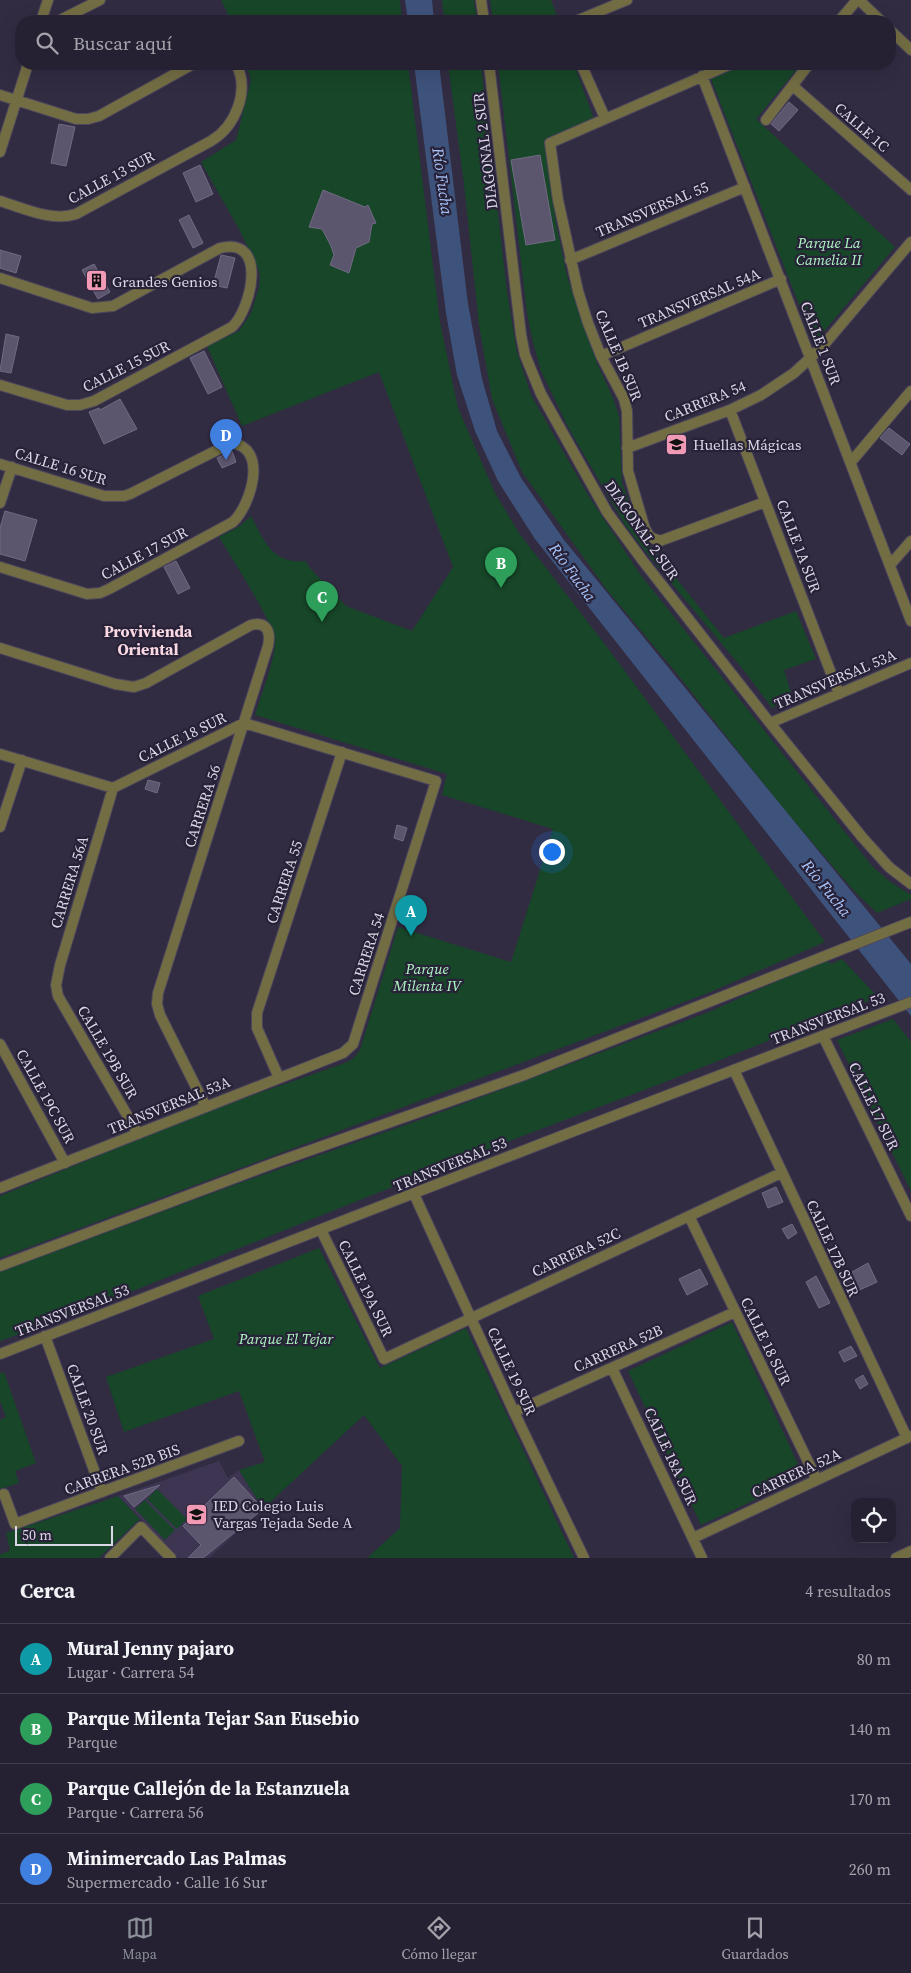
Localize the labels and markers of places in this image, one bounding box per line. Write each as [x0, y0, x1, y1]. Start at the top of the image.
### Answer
building icon: Grandes Genios [84, 269, 108, 293]
place label: Grandes Genios [112, 271, 217, 292]
pin: D [210, 419, 242, 460]
school or university icon: Huellas Mágicas [665, 432, 689, 456]
place label: Huellas Mágicas [693, 434, 801, 455]
pin: B [485, 547, 517, 588]
pin: C [306, 581, 338, 622]
pin: A [395, 895, 427, 936]
place label: IED Colegio Luis Vargas Tejada Sede A [213, 1495, 352, 1533]
school or university icon: IED Colegio Luis Vargas Tejada Sede A [185, 1502, 209, 1526]

